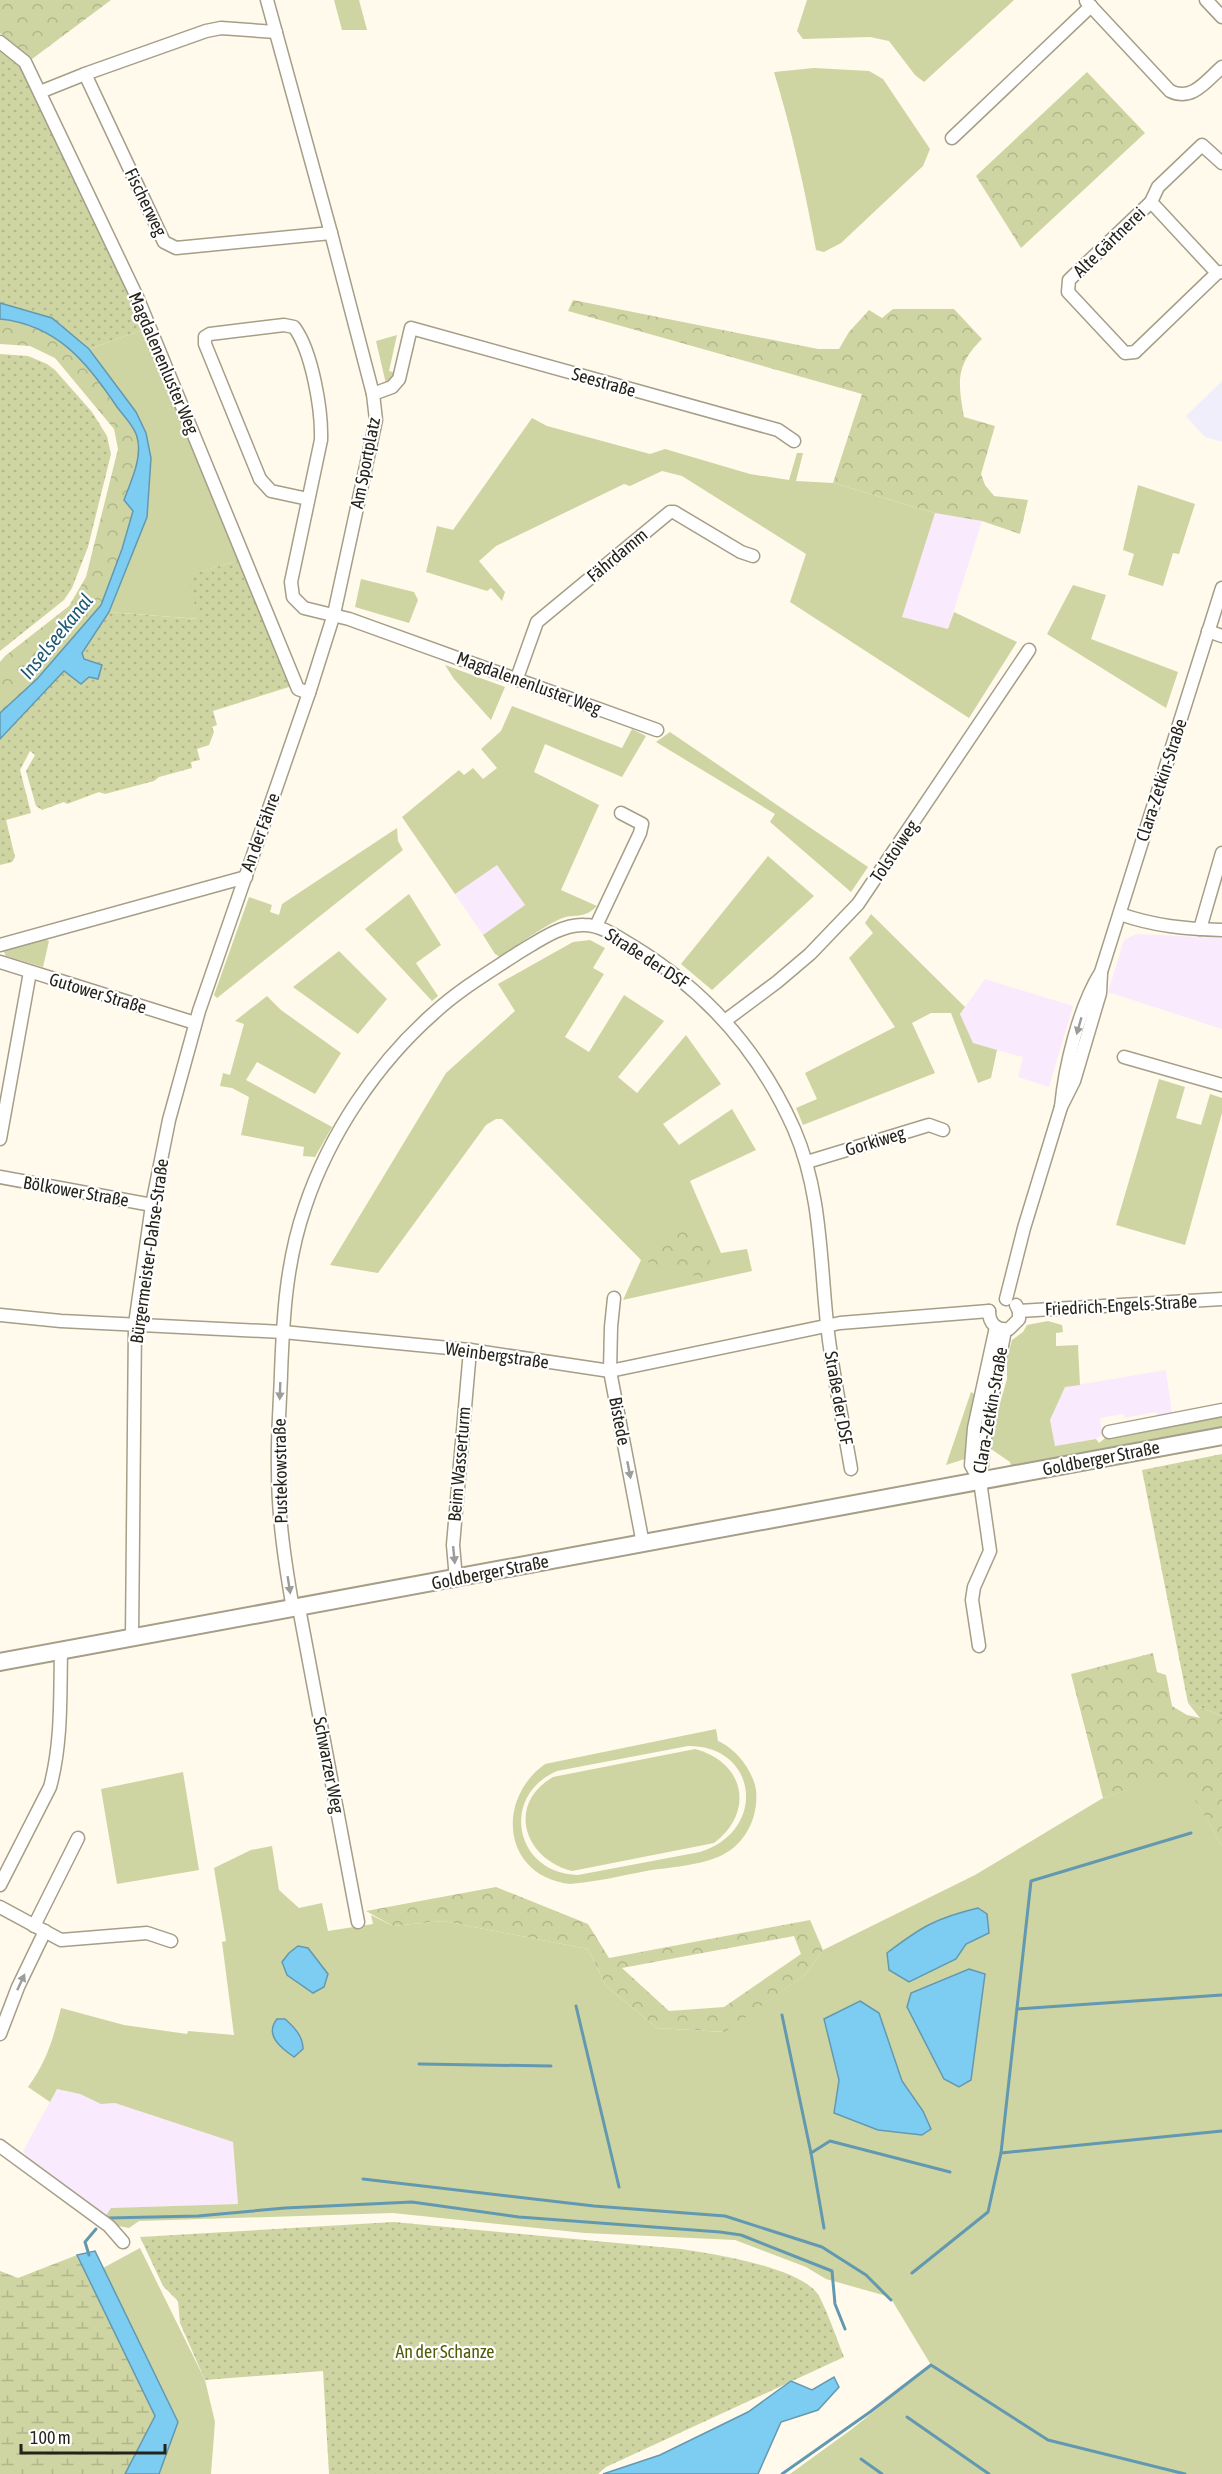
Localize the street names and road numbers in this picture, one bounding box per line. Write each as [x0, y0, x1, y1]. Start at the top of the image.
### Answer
street label: Fischerweg [121, 165, 172, 240]
street label: Alte Gärtnerei [1069, 202, 1149, 282]
street label: Magdalenenluster Weg [125, 289, 204, 437]
street label: Seestraße [570, 363, 638, 401]
street label: Am Sportplatz [346, 415, 384, 510]
street label: Fährdamm [583, 524, 651, 586]
street label: Magdalenenluster Weg [454, 647, 604, 719]
street label: Clara-Zetkin-Straße [1131, 716, 1191, 844]
street label: An der Fähre [236, 790, 284, 874]
street label: Tolstoiweg [866, 816, 923, 886]
street label: Straße der DSF [602, 923, 693, 993]
street label: Gutower Straße [47, 968, 149, 1018]
street label: Gorkiweg [843, 1122, 908, 1160]
street label: Bürgermeister-Dahse-Straße [126, 1157, 172, 1345]
street label: Bölkower Straße [22, 1171, 130, 1211]
street label: Friedrich-Engels-Straße [1044, 1291, 1198, 1319]
street label: Weinbergstraße [444, 1337, 550, 1373]
street label: Clara-Zetkin-Straße [969, 1345, 1011, 1475]
street label: Straße der DSF [820, 1350, 858, 1447]
street label: Bistede [605, 1395, 635, 1447]
street label: Beim Wasserturm [444, 1406, 474, 1522]
street label: Pustekowstraße [269, 1418, 291, 1524]
street label: Goldberger Straße [1041, 1436, 1161, 1480]
street label: Goldberger Straße [430, 1550, 550, 1594]
street label: Schwarzer Weg [309, 1715, 349, 1815]

